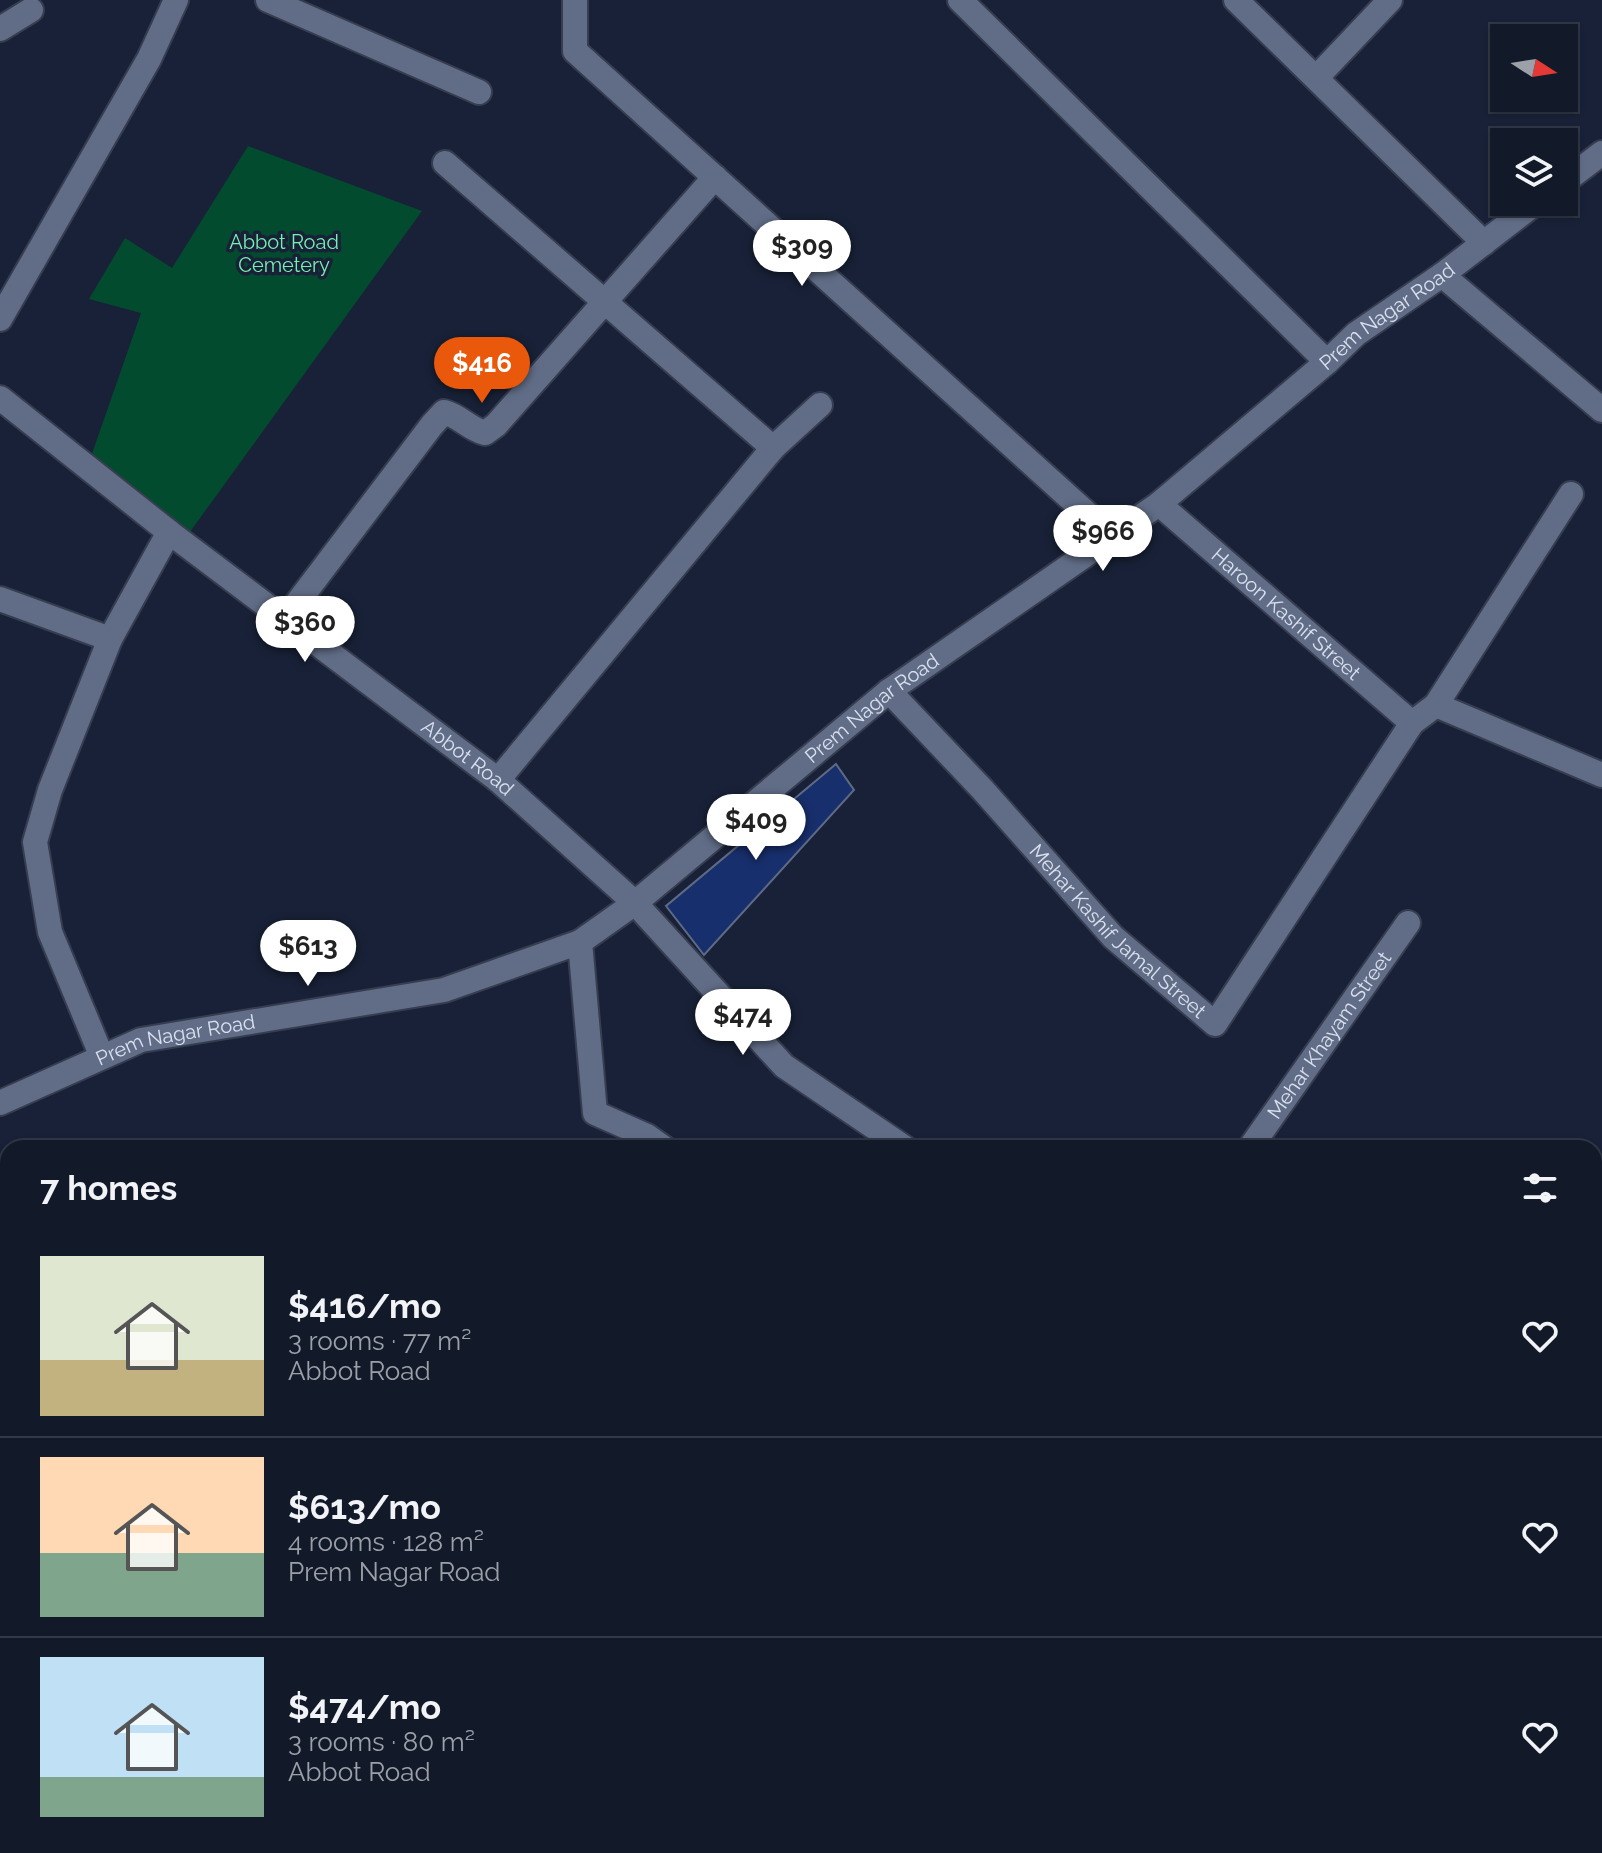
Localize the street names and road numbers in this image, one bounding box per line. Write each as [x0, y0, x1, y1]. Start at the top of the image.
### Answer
street label: Prem Nagar Road [1314, 258, 1459, 375]
street label: Haroon Kashif Street [1207, 543, 1366, 685]
street label: Prem Nagar Road [800, 648, 943, 768]
street label: Abbot Road [417, 715, 519, 800]
street label: Mehar Kashif Jamal Street [1024, 839, 1211, 1023]
street label: Mehar Khayam Street [1262, 947, 1396, 1123]
street label: Prem Nagar Road [92, 1009, 257, 1071]

